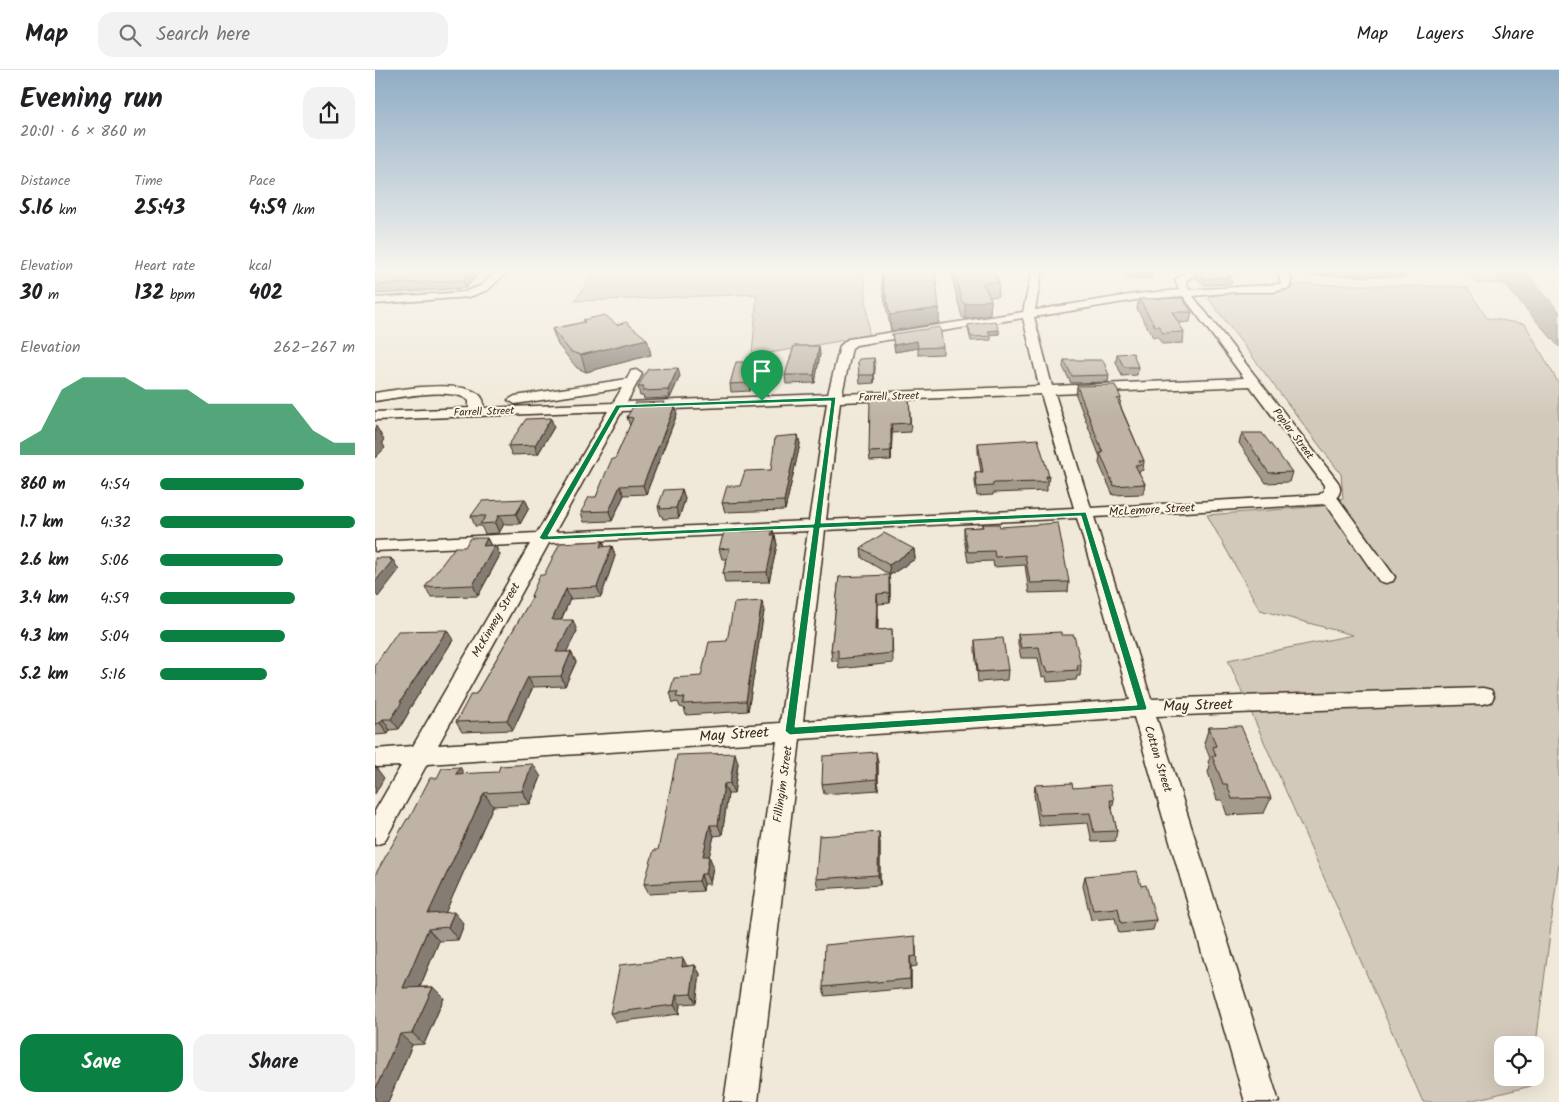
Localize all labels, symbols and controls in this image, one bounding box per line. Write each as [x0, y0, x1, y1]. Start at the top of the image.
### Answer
search box [98, 12, 448, 57]
text: Map [25, 15, 68, 54]
text: Search here [156, 20, 250, 50]
text: Map [1357, 20, 1388, 49]
text: Layers [1416, 20, 1464, 49]
text: Share [1492, 20, 1534, 49]
icon: search [116, 21, 144, 49]
text: Evening run [20, 77, 163, 122]
button: share [303, 87, 355, 139]
text: 20:01 · 6 × 860 m [20, 119, 146, 144]
text: Distance [20, 170, 70, 192]
text: Time [134, 170, 163, 192]
text: Pace [249, 170, 275, 192]
text: 5.16 [20, 192, 53, 225]
text: 25:43 [134, 192, 185, 225]
text: 4:59 [249, 192, 287, 225]
text: km [53, 199, 77, 221]
text: /km [287, 199, 315, 221]
text: Elevation [20, 255, 73, 277]
text: Heart rate [134, 255, 195, 277]
text: kcal [249, 255, 271, 277]
text: 30 [20, 277, 42, 310]
text: 132 [134, 277, 164, 310]
text: 402 [249, 277, 283, 310]
text: m [42, 284, 59, 306]
text: bpm [164, 284, 195, 306]
text: Elevation [20, 335, 81, 360]
text: 262–267 m [273, 335, 355, 360]
pin [741, 350, 783, 401]
icon: arrive [748, 357, 776, 385]
street label: Farrell Street [858, 387, 920, 407]
street label: Farrell Street [453, 402, 515, 422]
street label: Poplar Street [1268, 405, 1319, 464]
text: 860 m [20, 472, 66, 497]
text: 4:54 [100, 472, 130, 497]
street label: McLemore Street [1108, 498, 1196, 522]
text: 1.7 km [20, 510, 63, 535]
text: 4:32 [100, 510, 131, 535]
text: 2.6 km [20, 548, 69, 573]
text: 5:06 [100, 548, 129, 573]
street label: McKinney Street [467, 579, 525, 661]
text: 3.4 km [20, 586, 68, 611]
text: 4:59 [100, 586, 129, 611]
text: 4.3 km [20, 624, 68, 649]
text: 5:04 [100, 624, 129, 649]
text: 5.2 km [20, 662, 68, 687]
text: 5:16 [100, 662, 126, 687]
street label: May Street [1163, 693, 1234, 719]
street label: May Street [698, 721, 770, 749]
street label: Cotton Street [1139, 723, 1177, 795]
street label: Fillingim Street [768, 744, 798, 824]
button: Save [20, 1034, 183, 1092]
button: Share [193, 1034, 355, 1092]
map controls [1494, 1036, 1544, 1086]
button: locate [1494, 1036, 1544, 1086]

